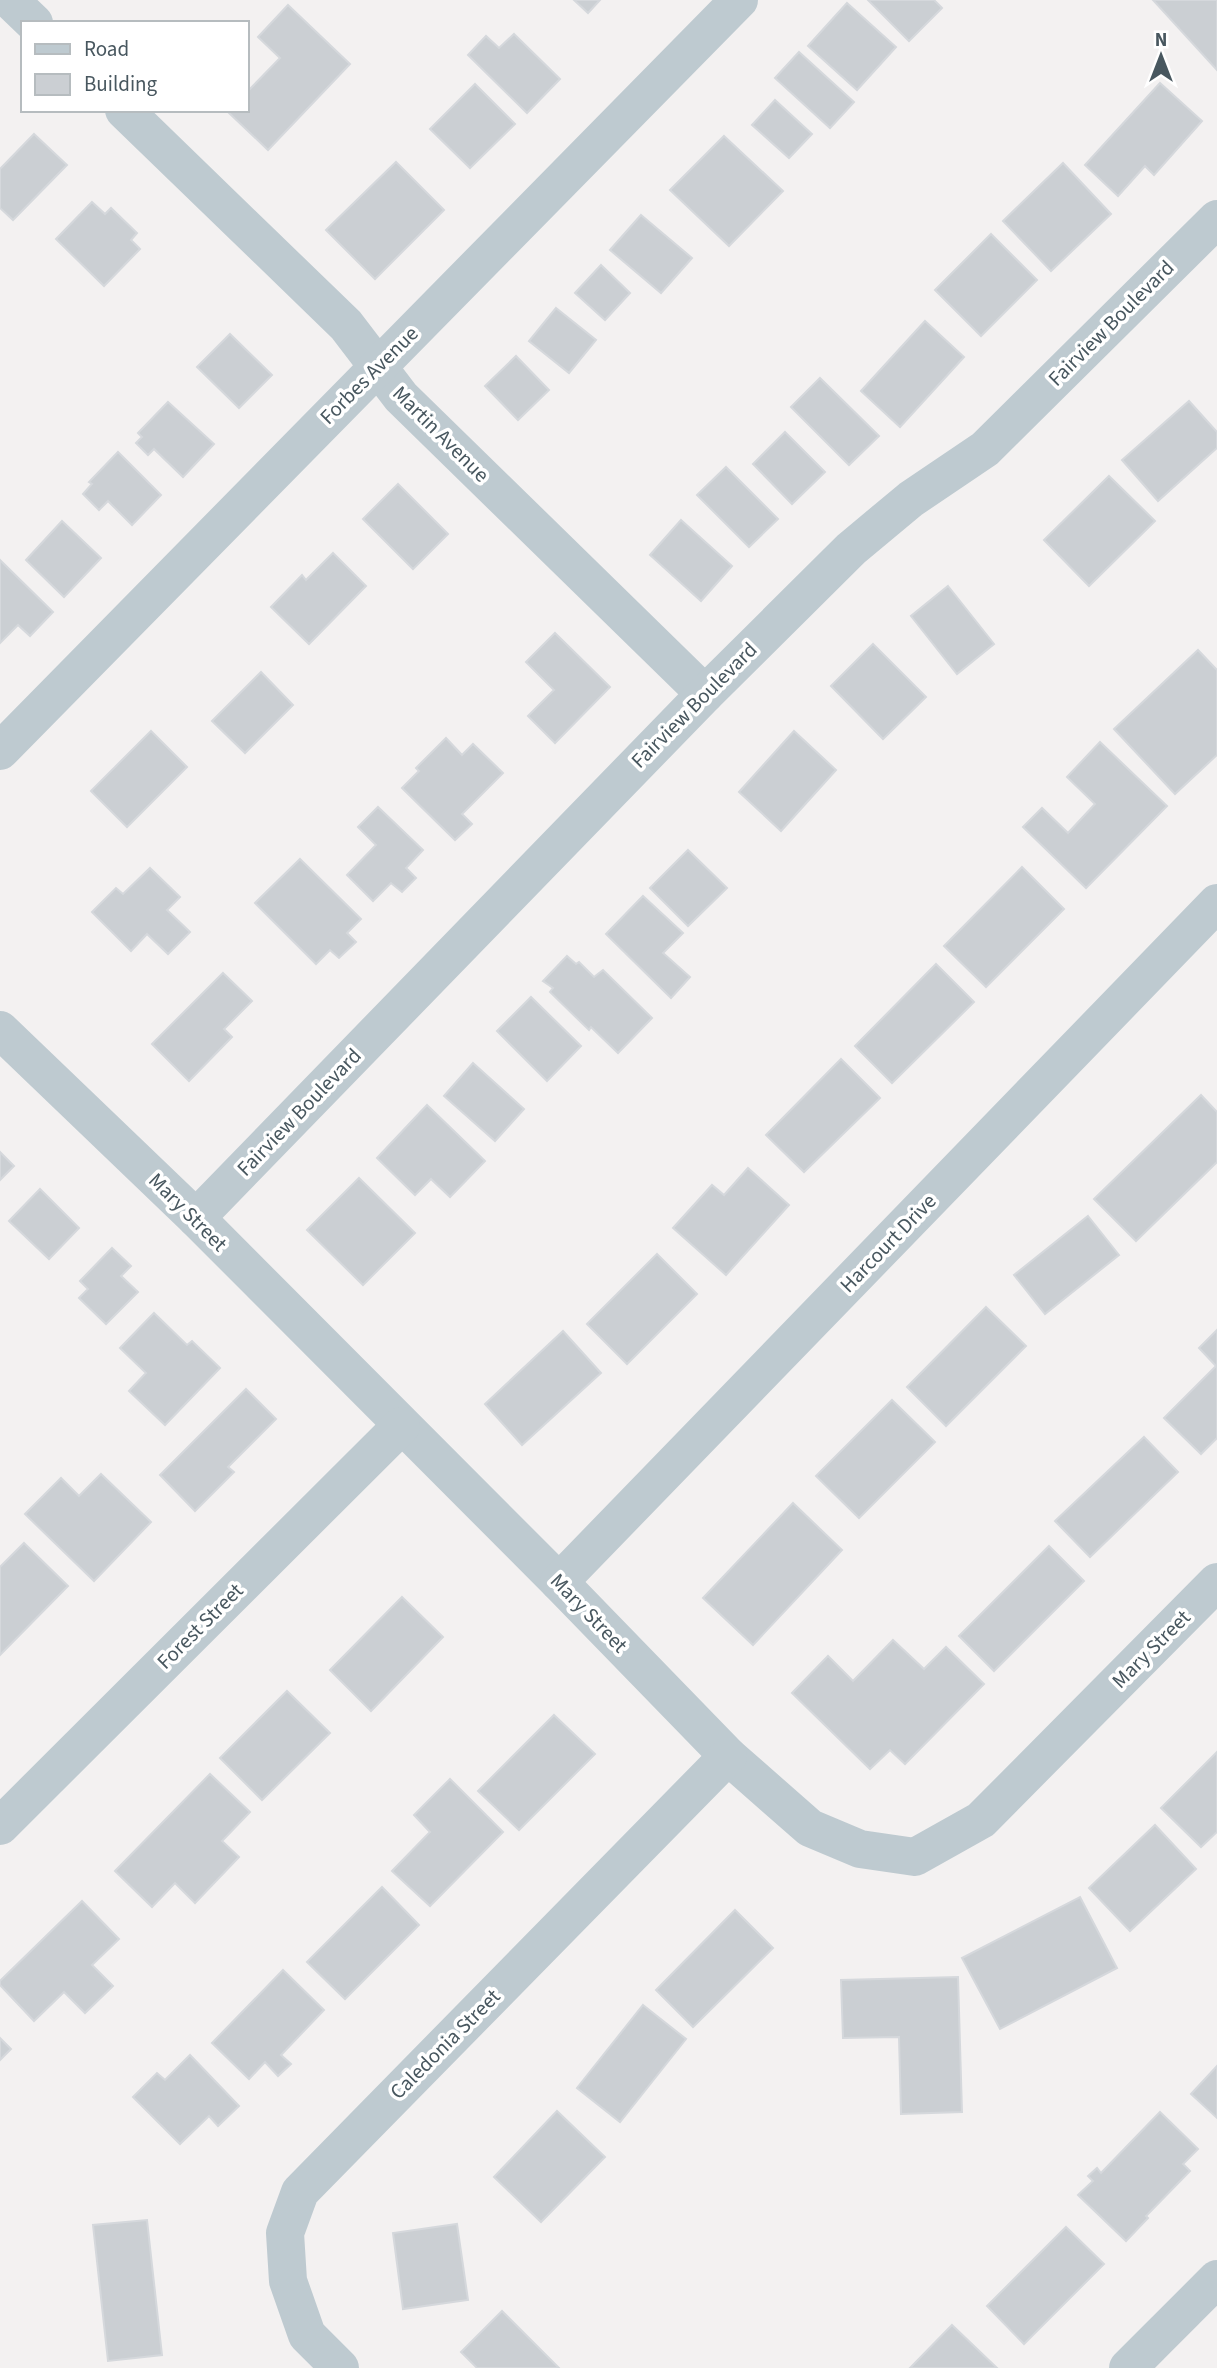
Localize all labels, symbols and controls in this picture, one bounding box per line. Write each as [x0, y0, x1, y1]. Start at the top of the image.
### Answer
legend [21, 21, 248, 112]
north arrow [1126, 21, 1196, 91]
text: N [1155, 27, 1167, 54]
text: Road [84, 34, 129, 64]
text: Building [84, 69, 158, 99]
street label: Fairview Boulevard [1041, 253, 1181, 393]
street label: Forbes Avenue [313, 319, 425, 431]
street label: Martin Avenue [386, 379, 496, 489]
street label: Fairview Boulevard [624, 635, 764, 775]
street label: Fairview Boulevard [230, 1041, 368, 1183]
street label: Mary Street [142, 1166, 234, 1258]
street label: Harcourt Drive [833, 1187, 943, 1299]
street label: Mary Street [543, 1567, 635, 1659]
street label: Forest Street [150, 1576, 250, 1676]
street label: Mary Street [1105, 1603, 1197, 1695]
street label: Caledonia Street [383, 1982, 507, 2106]

